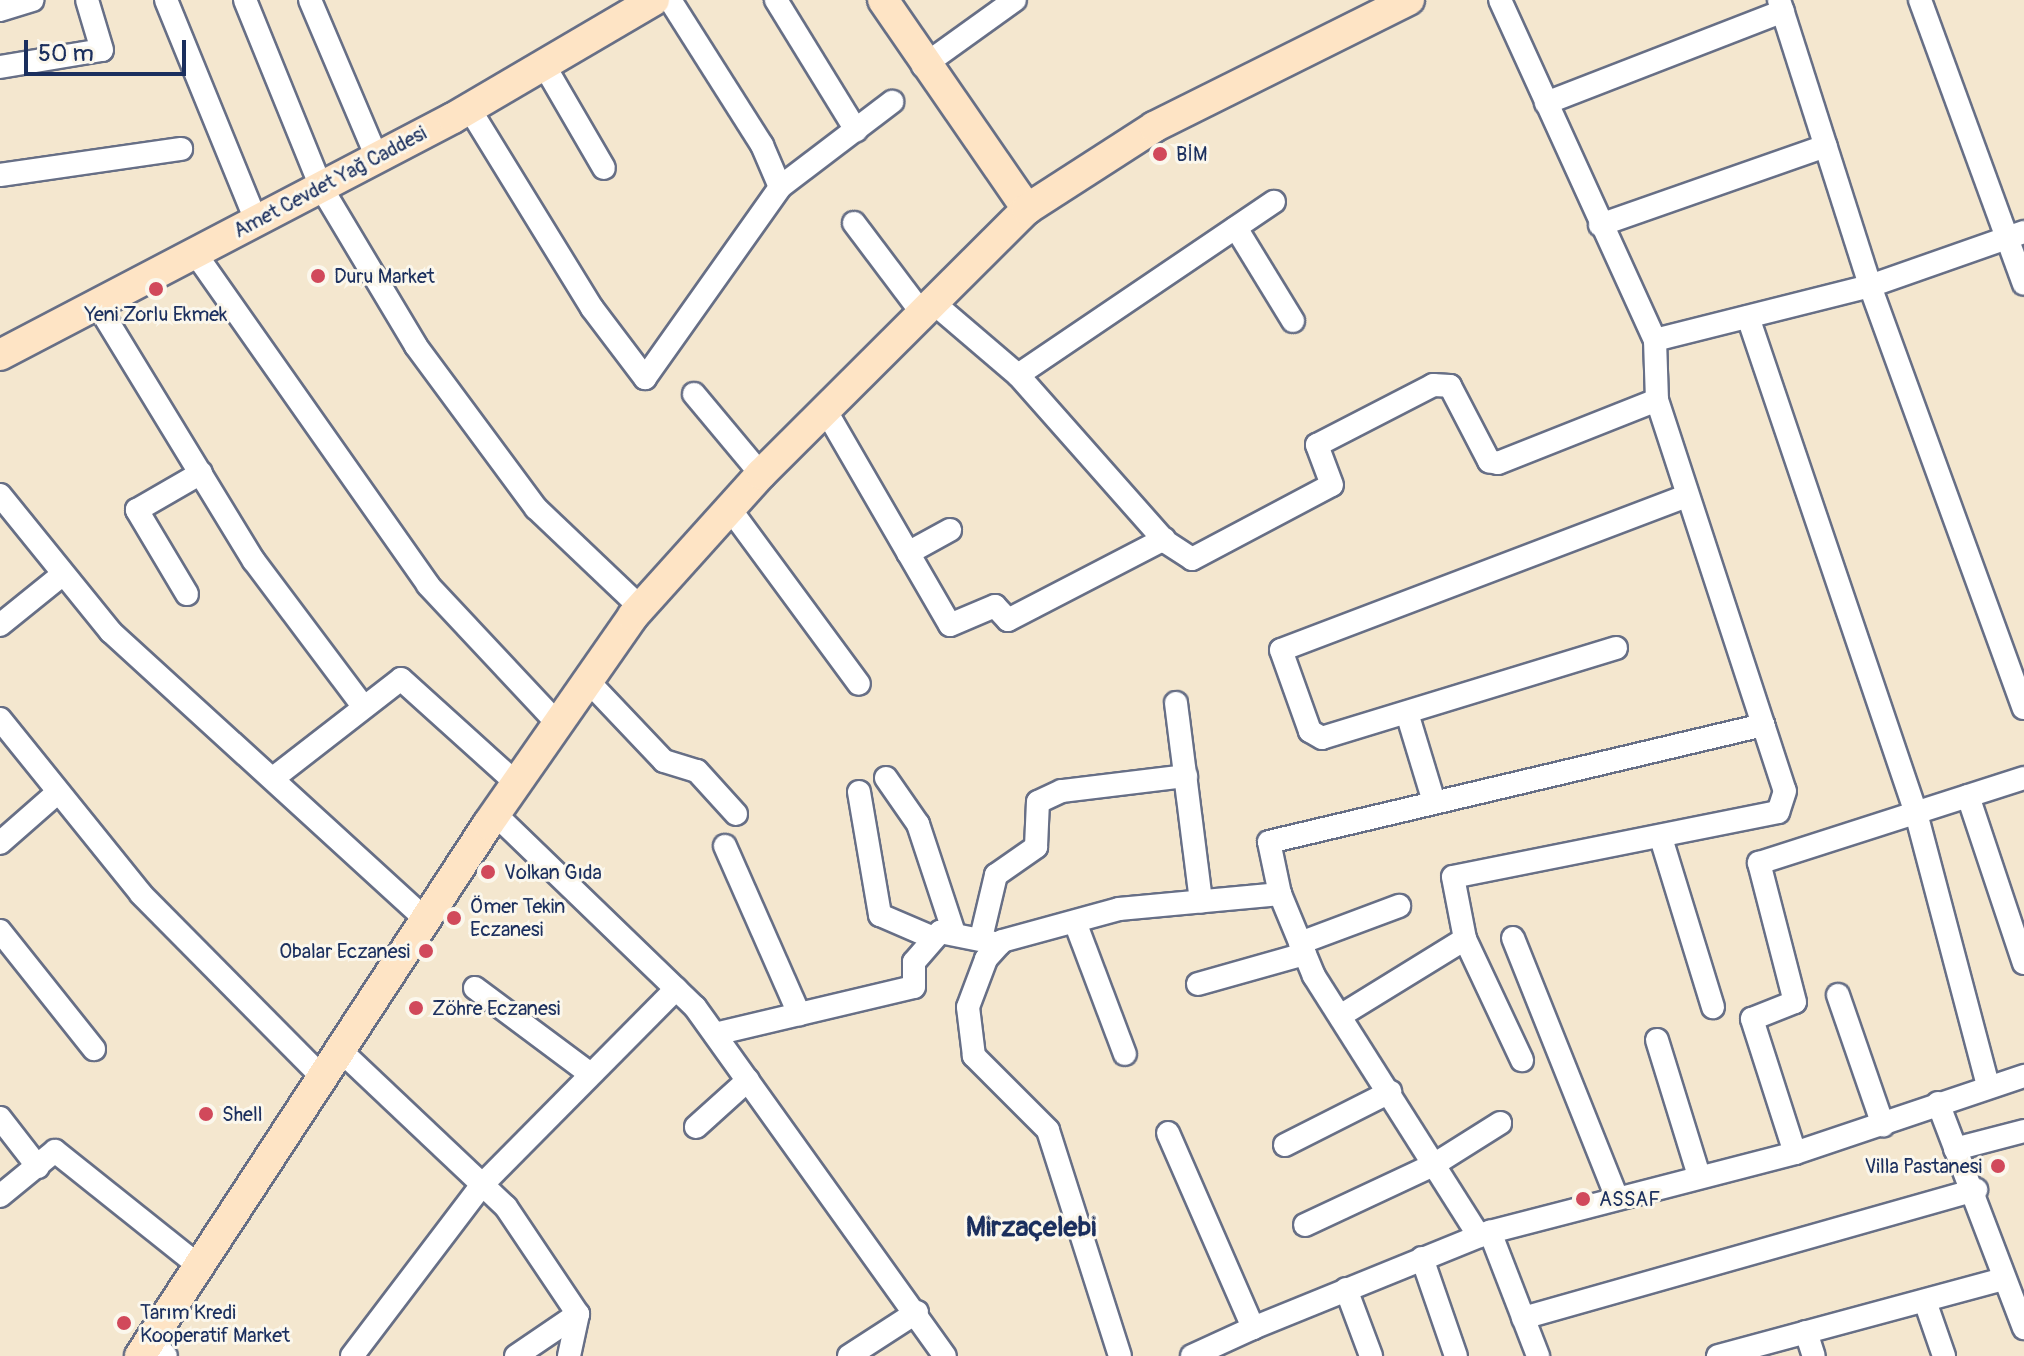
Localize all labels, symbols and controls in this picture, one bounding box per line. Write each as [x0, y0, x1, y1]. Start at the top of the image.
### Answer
scale bar [28, 24, 190, 74]
text: 50 m [38, 39, 94, 68]
street label: Amet Cevdet Yağ Caddesi [230, 121, 430, 243]
place label: BİM [1176, 142, 1207, 166]
marker: BİM [1151, 145, 1169, 163]
place label: Duru Market [334, 264, 435, 288]
marker: Duru Market [309, 267, 327, 285]
marker: Yeni Zorlu Ekmek [147, 280, 165, 298]
place label: Yeni Zorlu Ekmek [85, 302, 227, 326]
place label: Volkan Gıda [504, 860, 602, 884]
marker: Volkan Gıda [479, 863, 497, 881]
place label: Ömer Tekin Eczanesi [470, 894, 565, 941]
marker: Ömer Tekin Eczanesi [445, 909, 463, 927]
place label: Obalar Eczanesi [279, 939, 410, 963]
marker: Obalar Eczanesi [417, 942, 435, 960]
place label: Zöhre Eczanesi [432, 996, 560, 1020]
marker: Zöhre Eczanesi [407, 999, 425, 1017]
place label: Shell [222, 1102, 262, 1126]
marker: Shell [197, 1105, 215, 1123]
place label: Villa Pastanesi [1864, 1154, 1982, 1178]
marker: Villa Pastanesi [1989, 1157, 2007, 1175]
place label: ASSAF [1599, 1187, 1660, 1211]
marker: ASSAF [1574, 1190, 1592, 1208]
district label: Mirzaçelebi [966, 1211, 1096, 1245]
place label: Tarım Kredi Kooperatif Market [140, 1300, 290, 1347]
marker: Tarım Kredi Kooperatif Market [115, 1314, 133, 1332]

